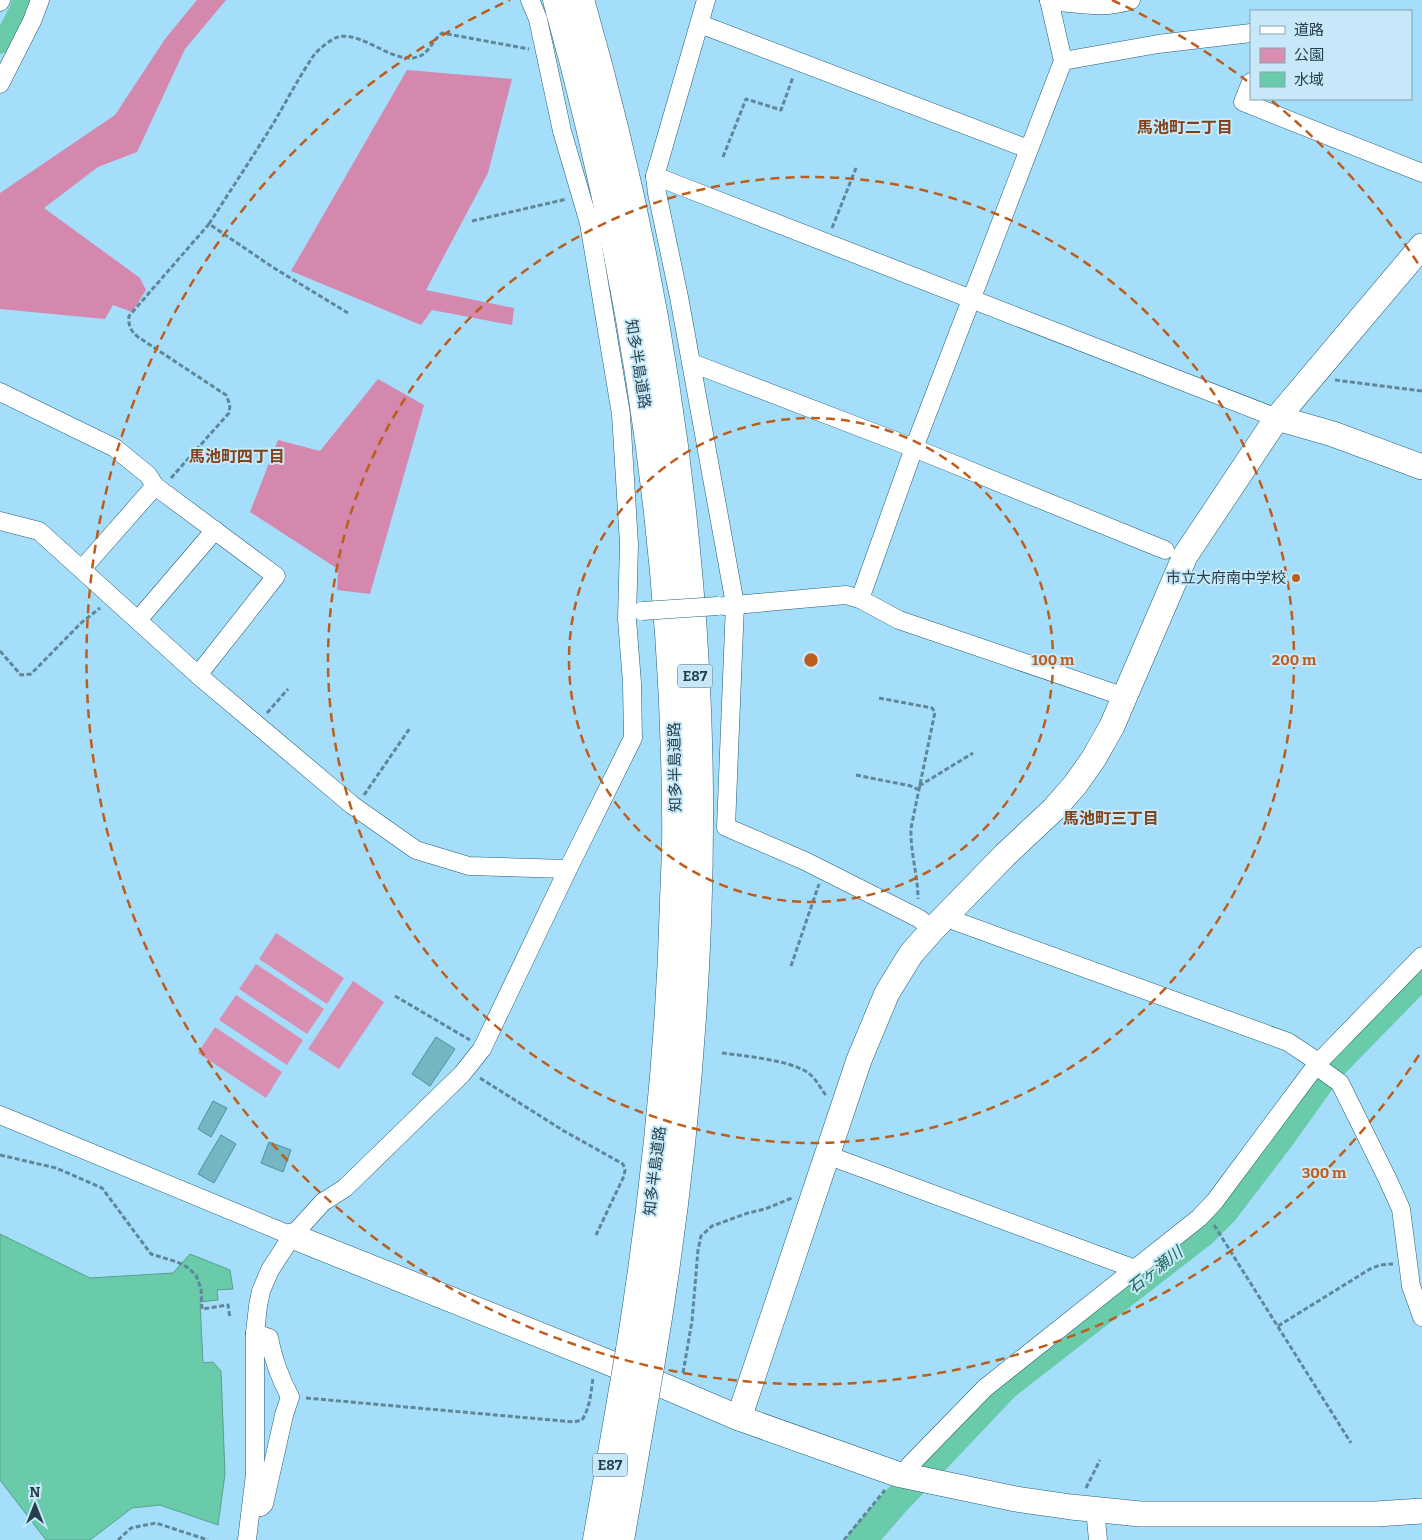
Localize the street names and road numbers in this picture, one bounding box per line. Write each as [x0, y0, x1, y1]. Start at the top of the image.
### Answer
street label: 知多半島道路 [622, 318, 654, 410]
road number: E87 [678, 664, 712, 688]
street label: 知多半島道路 [665, 722, 685, 812]
street label: 知多半島道路 [641, 1125, 669, 1217]
road number: E87 [592, 1454, 628, 1476]

